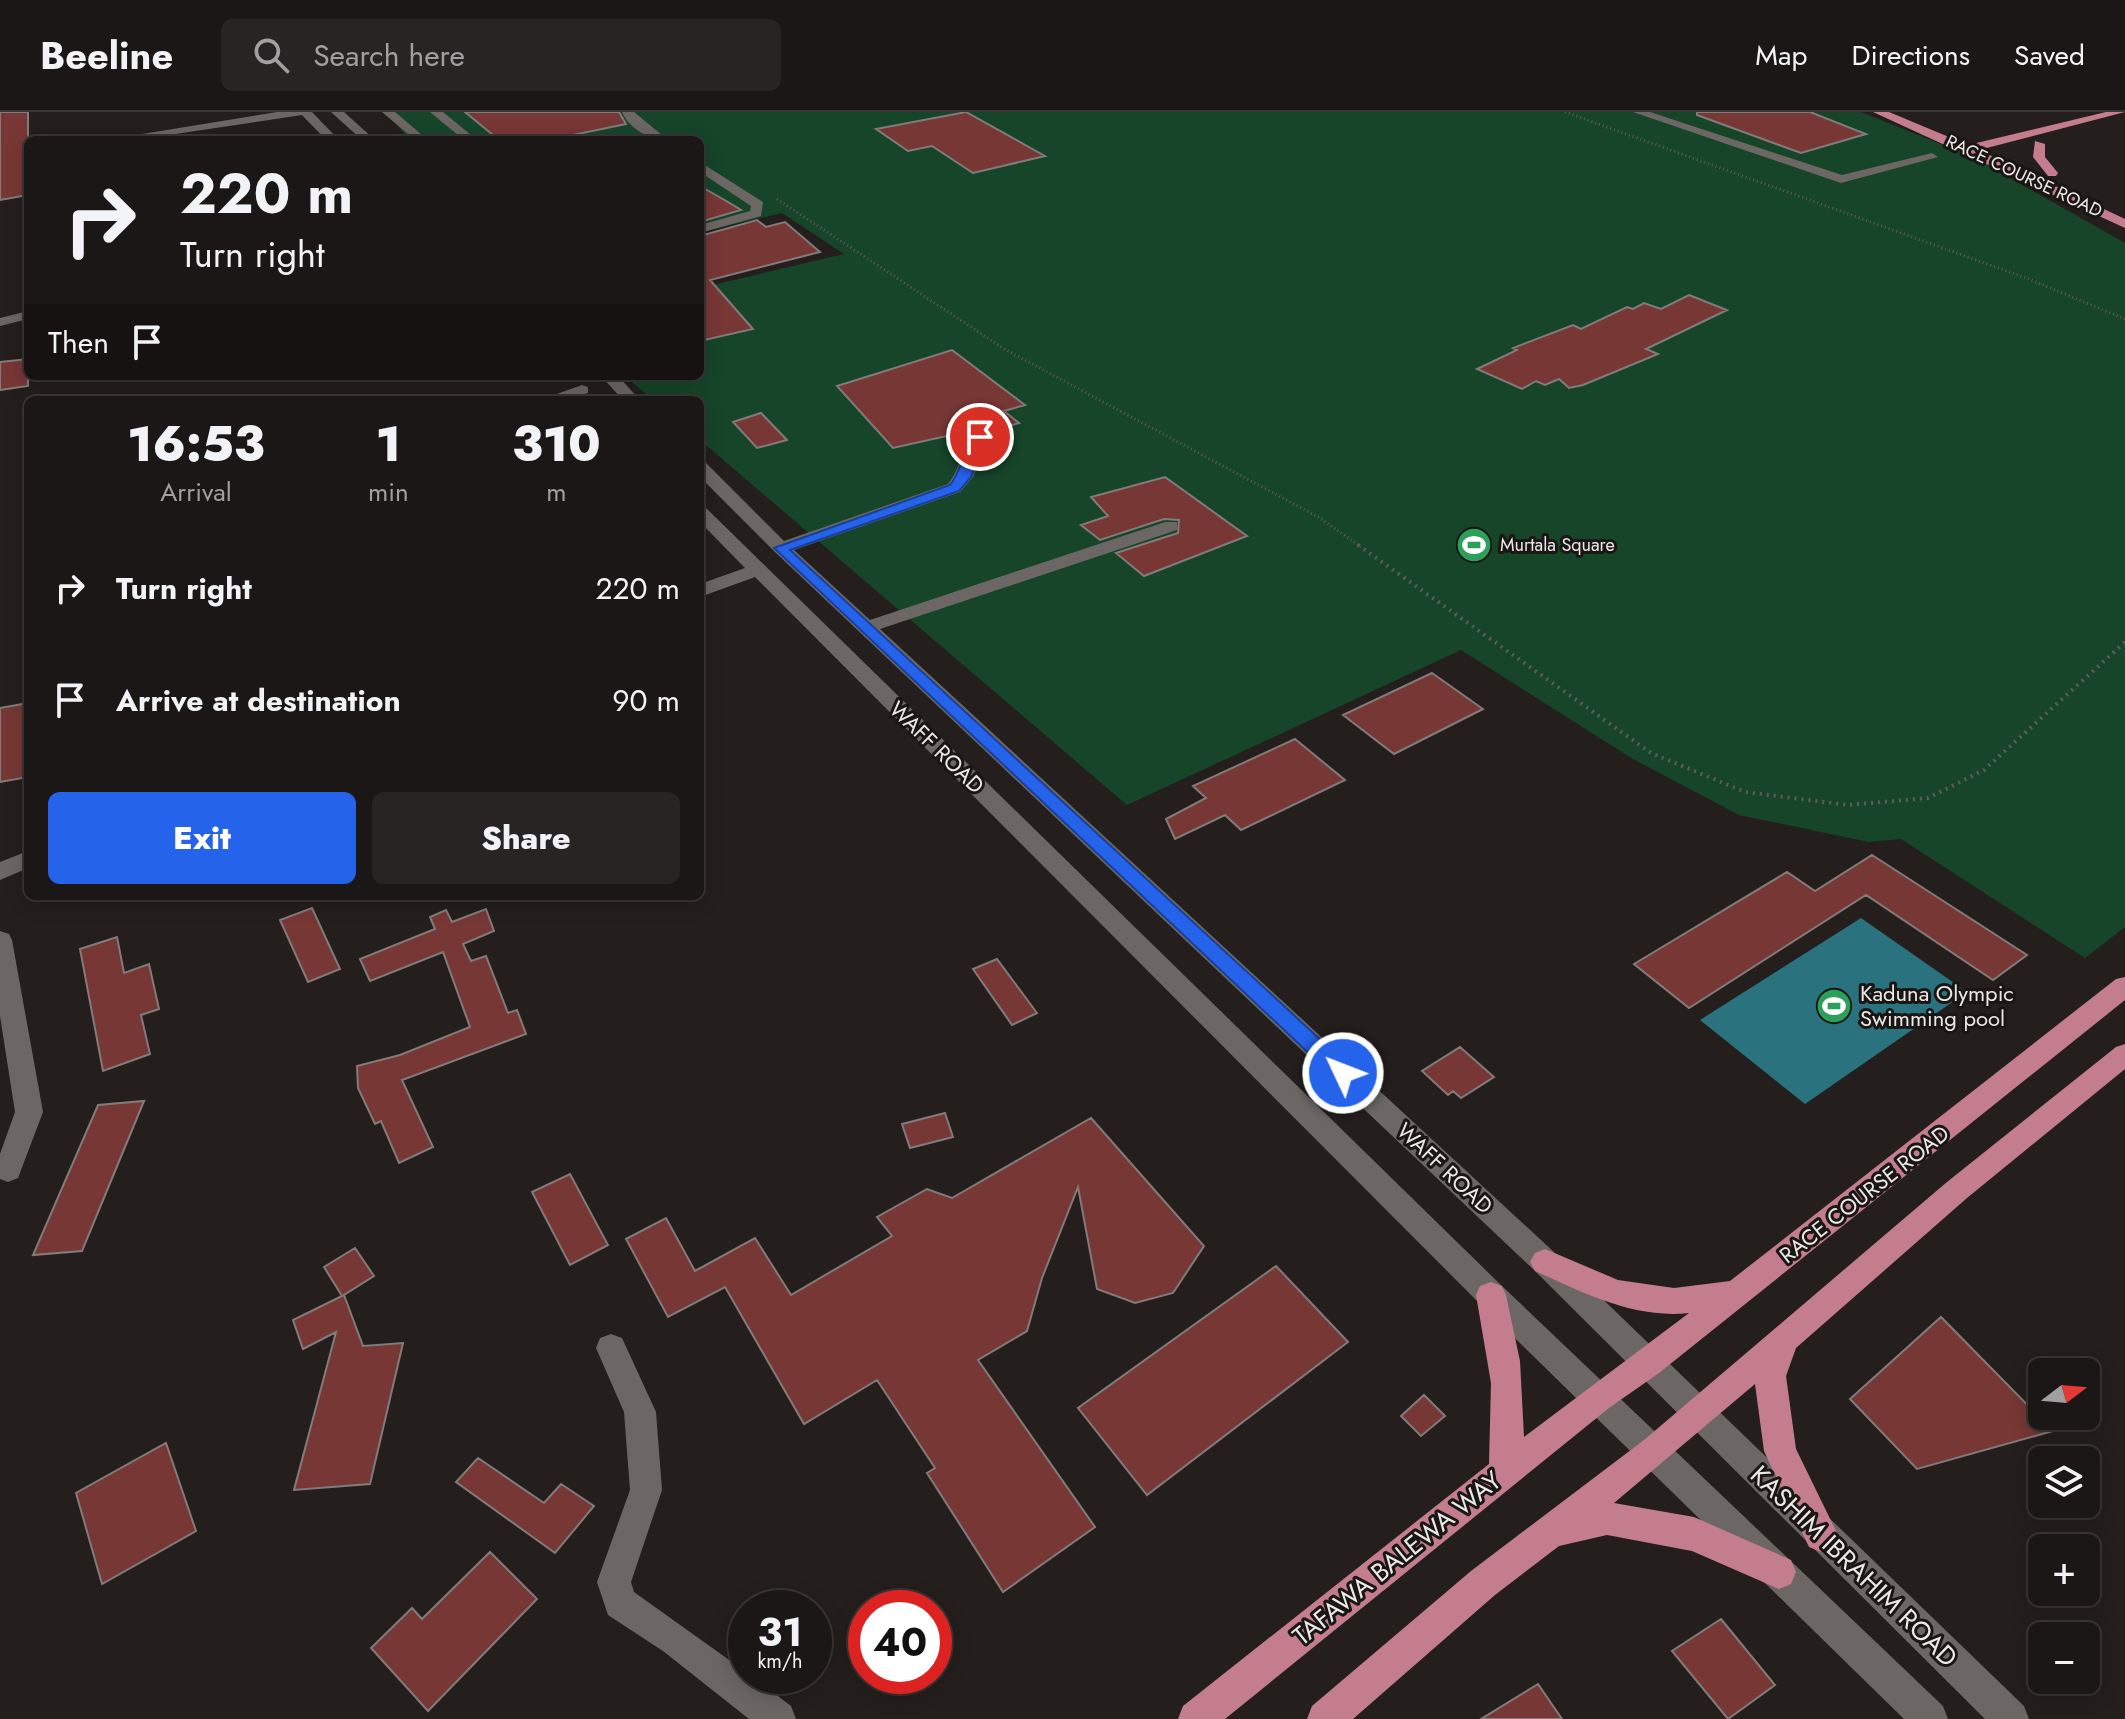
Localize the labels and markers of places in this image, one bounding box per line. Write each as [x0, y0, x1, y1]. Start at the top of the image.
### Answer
pin [946, 403, 1014, 471]
sports icon: Murtala Square [1455, 526, 1493, 564]
place label: Murtala Square [1500, 532, 1615, 558]
place label: Kaduna Olympic Swimming pool [1860, 977, 2014, 1034]
sports icon: Kaduna Olympic Swimming pool [1815, 987, 1853, 1025]

